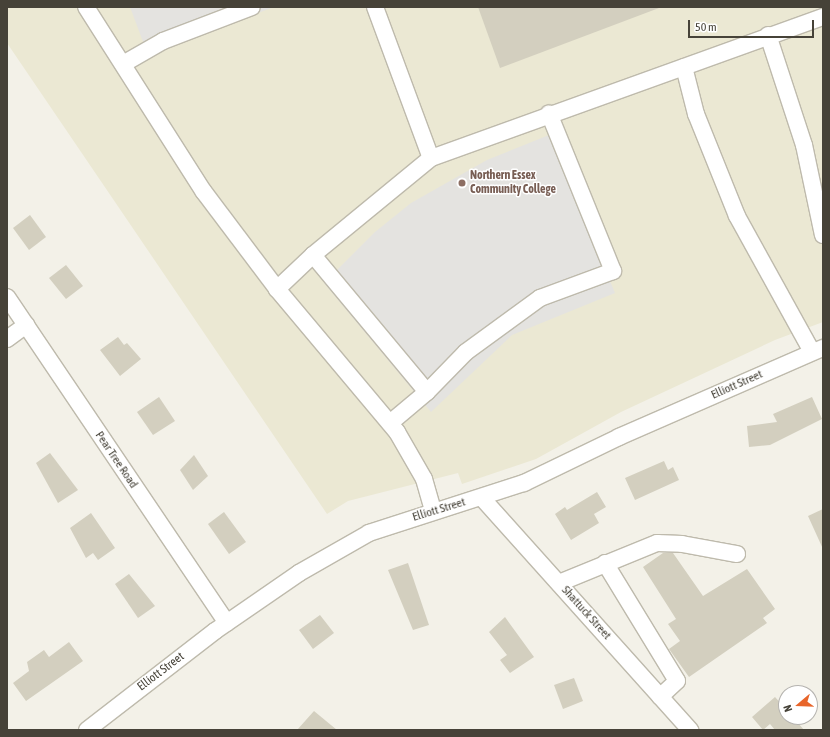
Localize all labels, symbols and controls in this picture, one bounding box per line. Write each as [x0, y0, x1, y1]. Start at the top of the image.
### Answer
scale bar [690, 12, 816, 38]
text: 50 m [695, 20, 717, 34]
place label: Northern Essex Community College [470, 169, 556, 197]
marker: Northern Essex Community College [457, 178, 467, 188]
street label: Elliott Street [709, 367, 765, 403]
street label: Pear Tree Road [92, 429, 140, 491]
street label: Elliott Street [411, 495, 467, 525]
street label: Shattuck Street [558, 583, 614, 643]
street label: Elliott Street [135, 650, 187, 694]
north arrow [778, 685, 818, 725]
text: N [781, 704, 794, 714]

